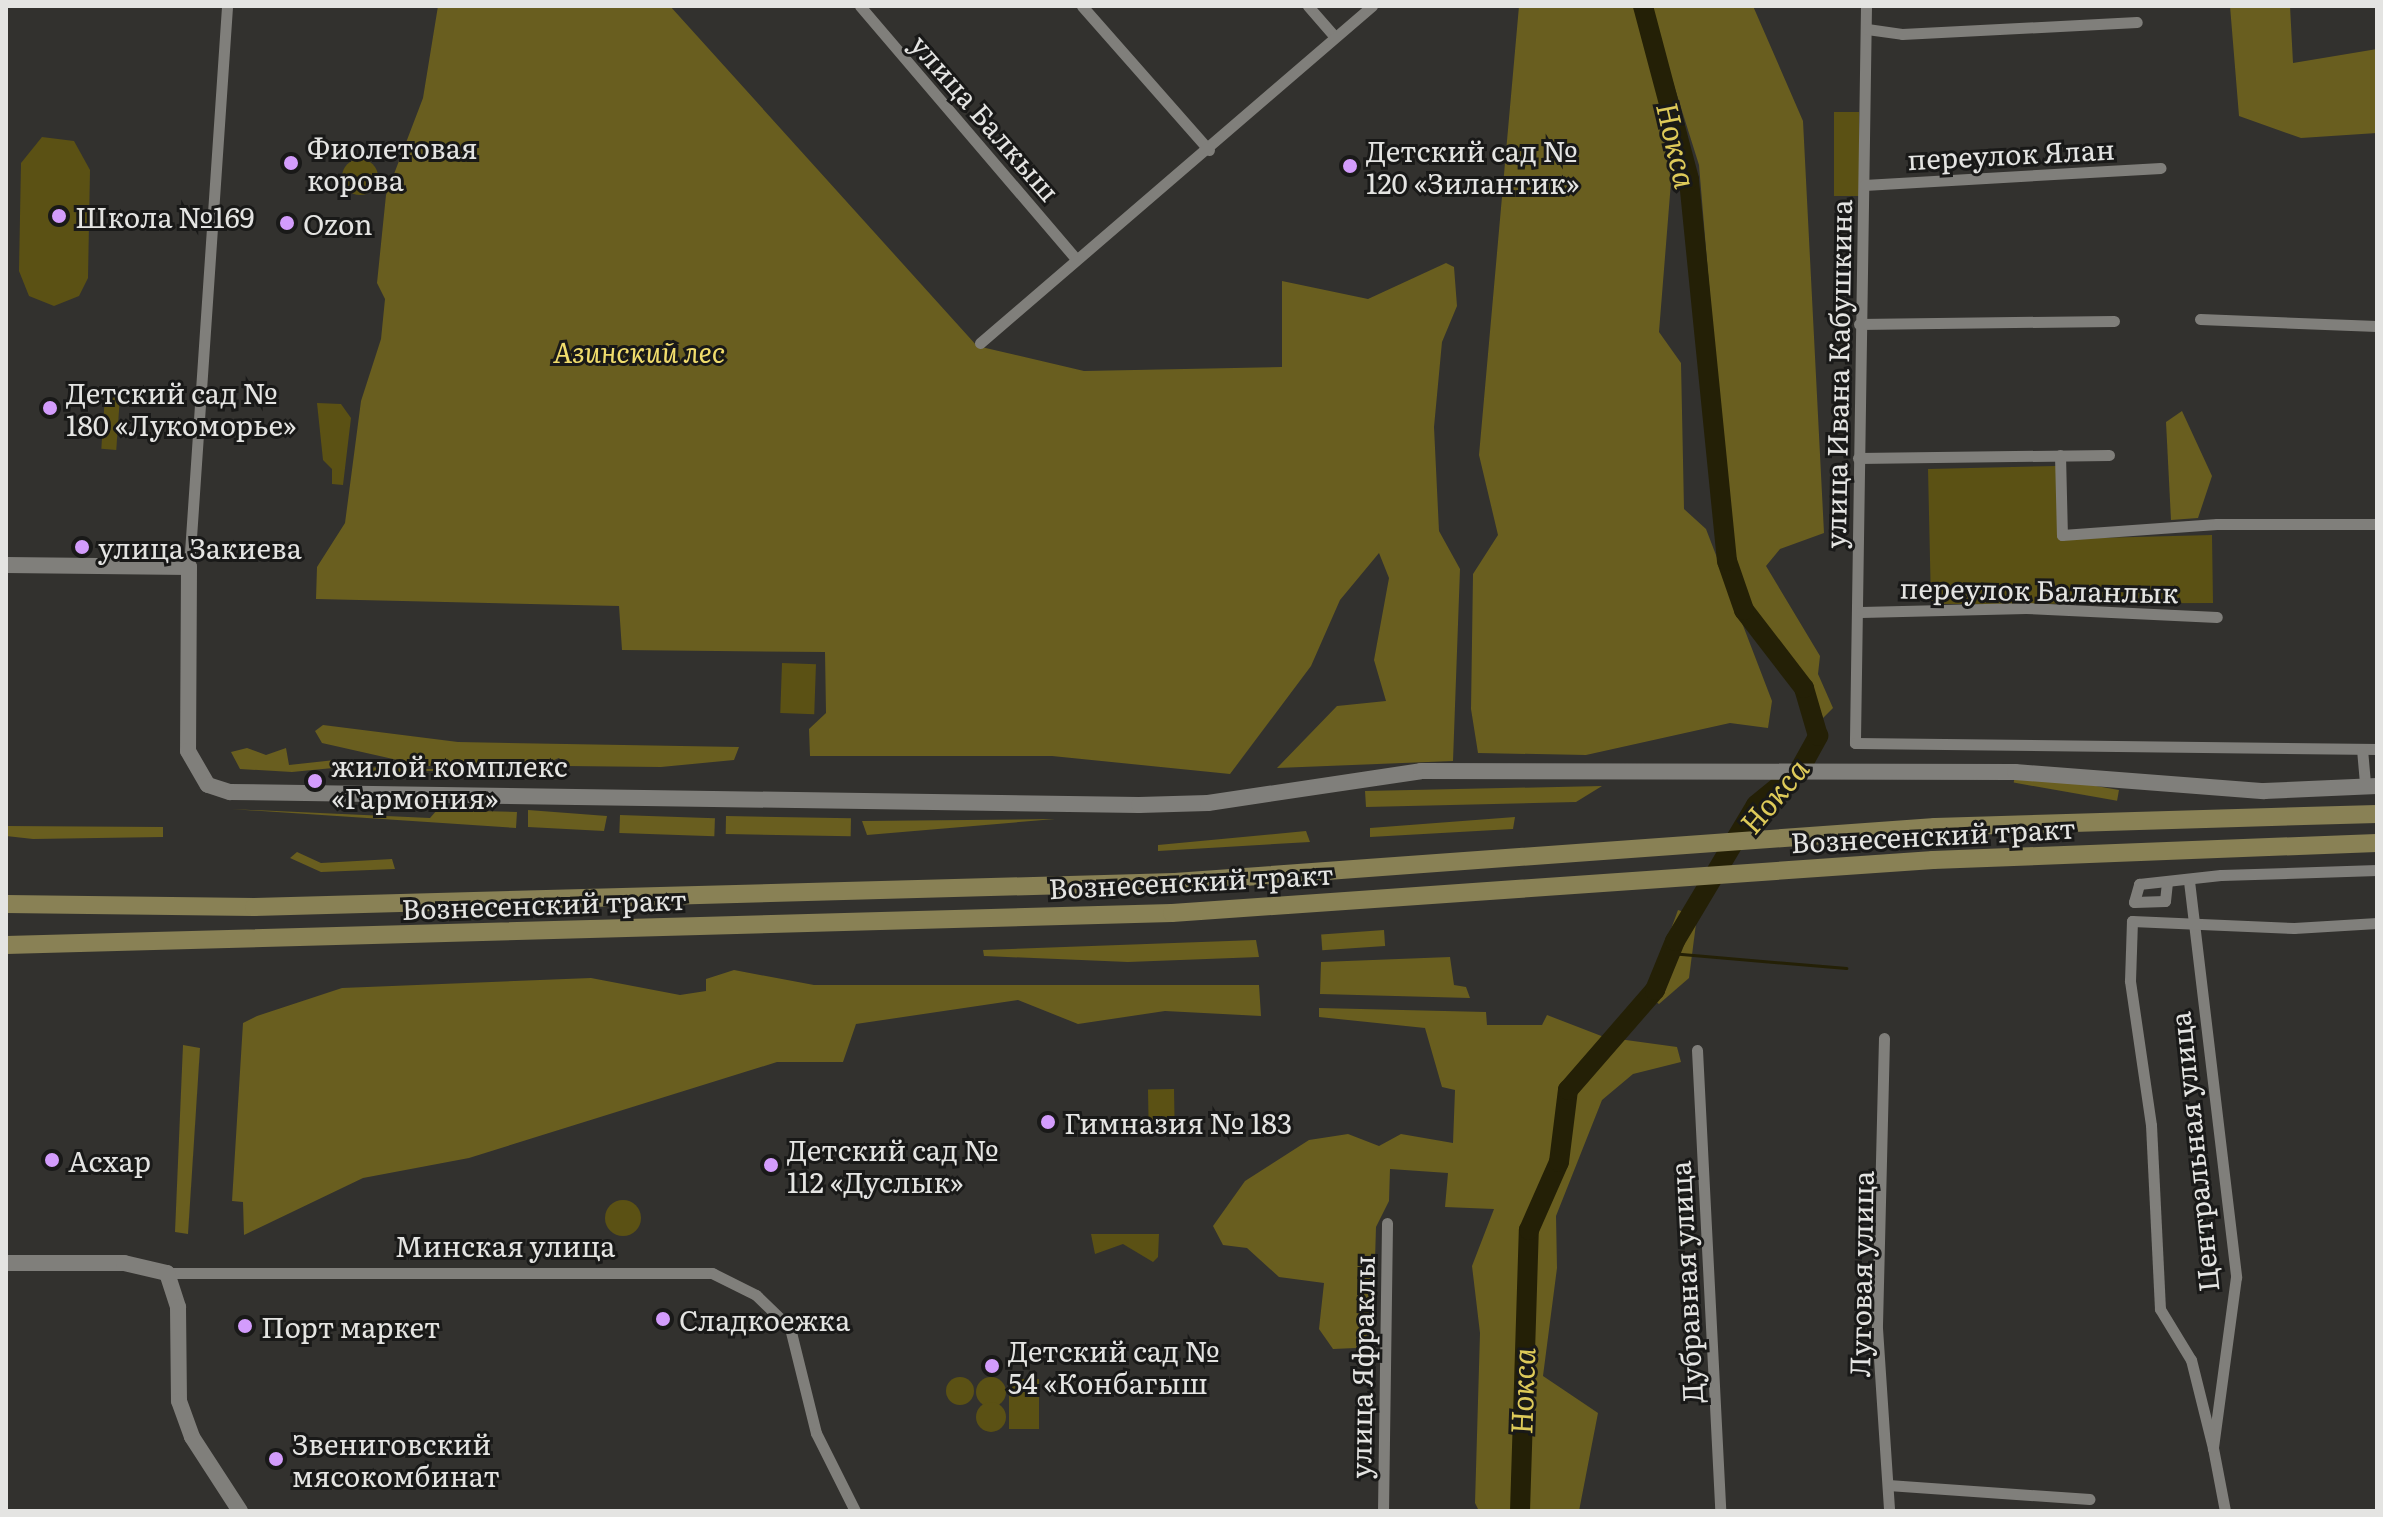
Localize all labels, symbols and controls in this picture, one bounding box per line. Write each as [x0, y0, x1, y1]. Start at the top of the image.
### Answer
street label: улица Балкыш [905, 27, 1067, 207]
water label: Нокса [1651, 99, 1705, 191]
place label: Фиолетовая корова [307, 130, 478, 196]
street label: переулок Ялан [1906, 131, 2116, 175]
place label: Детский сад № 120 «Зилантик» [1366, 133, 1580, 199]
marker: Фиолетовая корова [282, 154, 300, 172]
marker: Детский сад № 120 «Зилантик» [1341, 157, 1359, 175]
place label: Школа №169 [75, 199, 254, 233]
street label: улица Ивана Кабушкина [1817, 199, 1857, 549]
place label: Ozon [303, 206, 373, 240]
marker: Школа №169 [50, 207, 68, 225]
marker: Ozon [278, 214, 296, 232]
park label: Азинский лес [553, 334, 725, 368]
place label: Детский сад № 180 «Лукоморье» [66, 375, 297, 441]
marker: Детский сад № 180 «Лукоморье» [41, 399, 59, 417]
place label: улица Закиева [98, 530, 302, 564]
marker: улица Закиева [73, 538, 91, 556]
street label: переулок Баланлык [1899, 570, 2179, 608]
place label: жилой комплекс «Гармония» [331, 748, 568, 814]
water label: Нокса [1731, 750, 1815, 840]
marker: жилой комплекс «Гармония» [306, 772, 324, 790]
street label: Вознесенский тракт [1790, 810, 2076, 858]
street label: Вознесенский тракт [1048, 856, 1334, 904]
street label: Вознесенский тракт [401, 881, 687, 925]
street label: Центральная улица [2162, 1010, 2224, 1294]
place label: Гимназия № 183 [1064, 1105, 1292, 1139]
marker: Гимназия № 183 [1039, 1113, 1057, 1131]
place label: Детский сад № 112 «Дуслык» [787, 1132, 999, 1198]
place label: Асхар [68, 1143, 151, 1177]
marker: Асхар [43, 1151, 61, 1169]
marker: Детский сад № 112 «Дуслык» [762, 1156, 780, 1174]
street label: Дубравная улица [1662, 1160, 1708, 1404]
street label: Луговая улица [1841, 1171, 1879, 1377]
street label: Минская улица [395, 1228, 615, 1262]
street label: улица Яфраклы [1342, 1255, 1380, 1479]
place label: Сладкоежка [679, 1302, 850, 1336]
place label: Порт маркет [261, 1309, 440, 1343]
marker: Сладкоежка [654, 1310, 672, 1328]
marker: Порт маркет [236, 1317, 254, 1335]
place label: Детский сад № 54 «Конбагыш [1008, 1333, 1220, 1399]
water label: Нокса [1501, 1347, 1541, 1435]
marker: Детский сад № 54 «Конбагыш [983, 1357, 1001, 1375]
place label: Звениговский мясокомбинат [292, 1426, 500, 1492]
marker: Звениговский мясокомбинат [267, 1450, 285, 1468]

